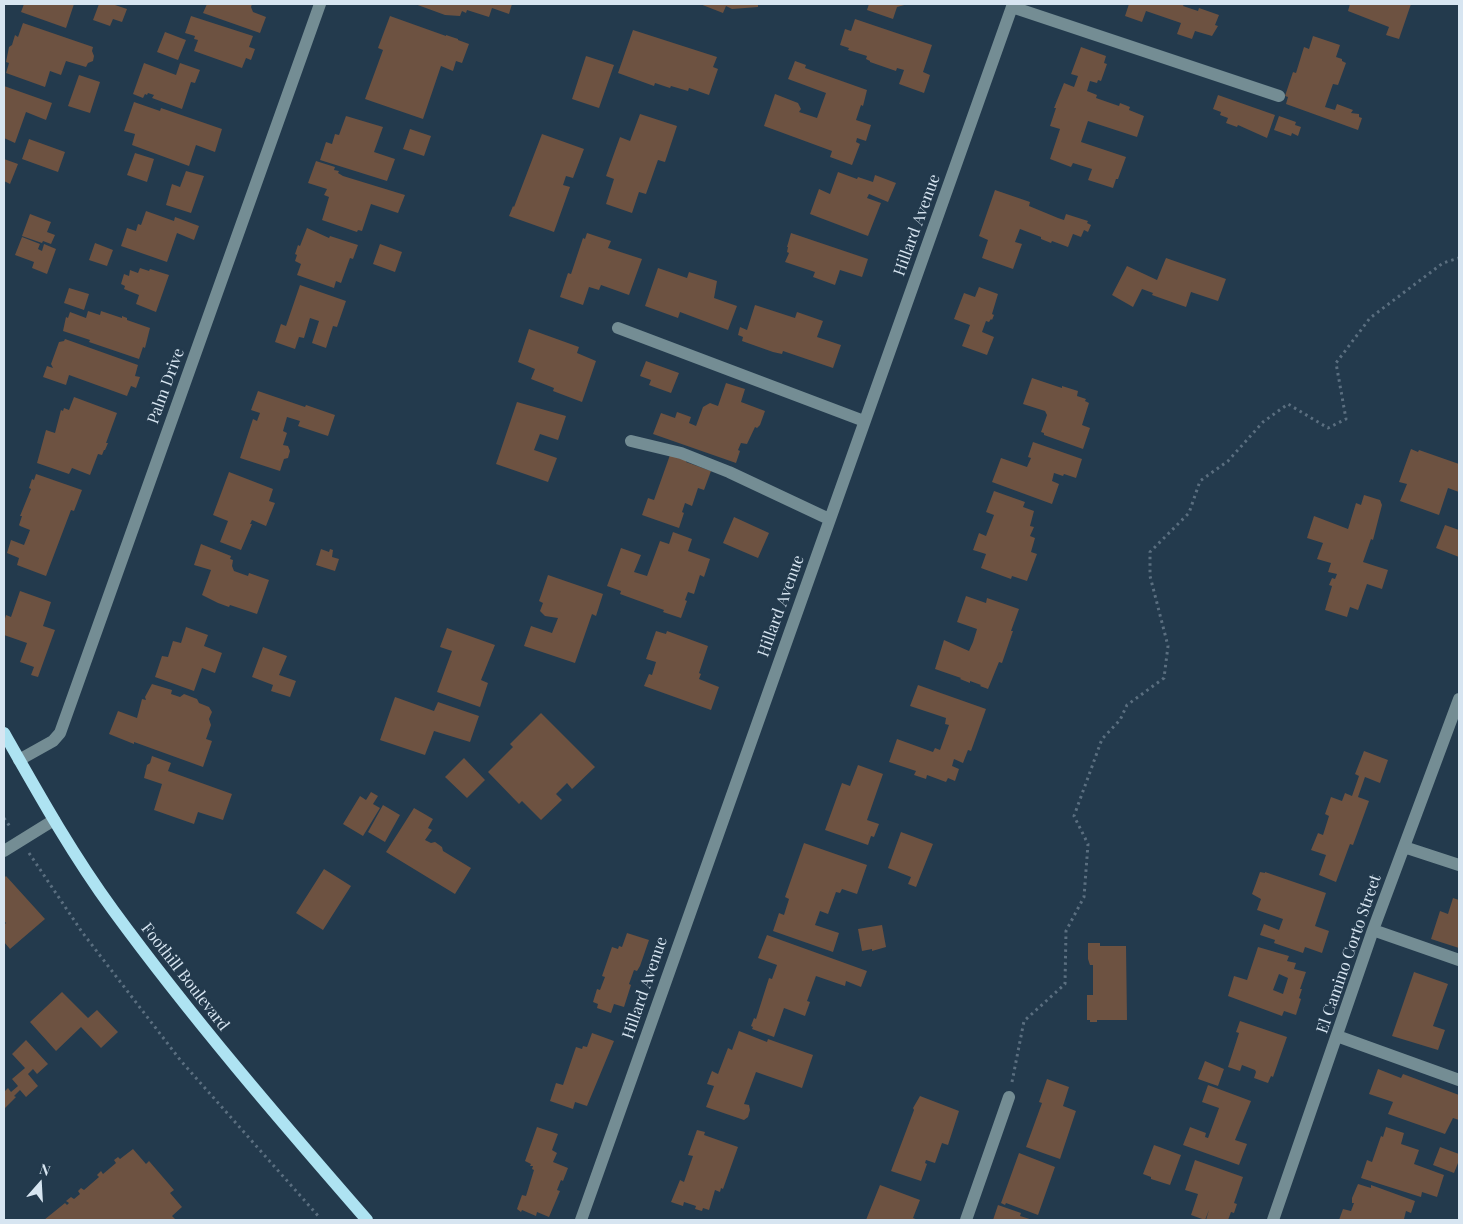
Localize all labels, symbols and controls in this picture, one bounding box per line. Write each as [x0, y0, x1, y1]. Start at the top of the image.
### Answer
street label: Hillard Avenue [890, 172, 944, 278]
street label: Palm Drive [143, 346, 189, 426]
street label: Hillard Avenue [754, 553, 808, 659]
street label: El Camino Corto Street [1313, 872, 1385, 1036]
street label: Foothill Boulevard [137, 919, 233, 1035]
street label: Hillard Avenue [619, 934, 671, 1042]
north arrow [15, 1159, 65, 1209]
text: N [37, 1159, 53, 1180]

